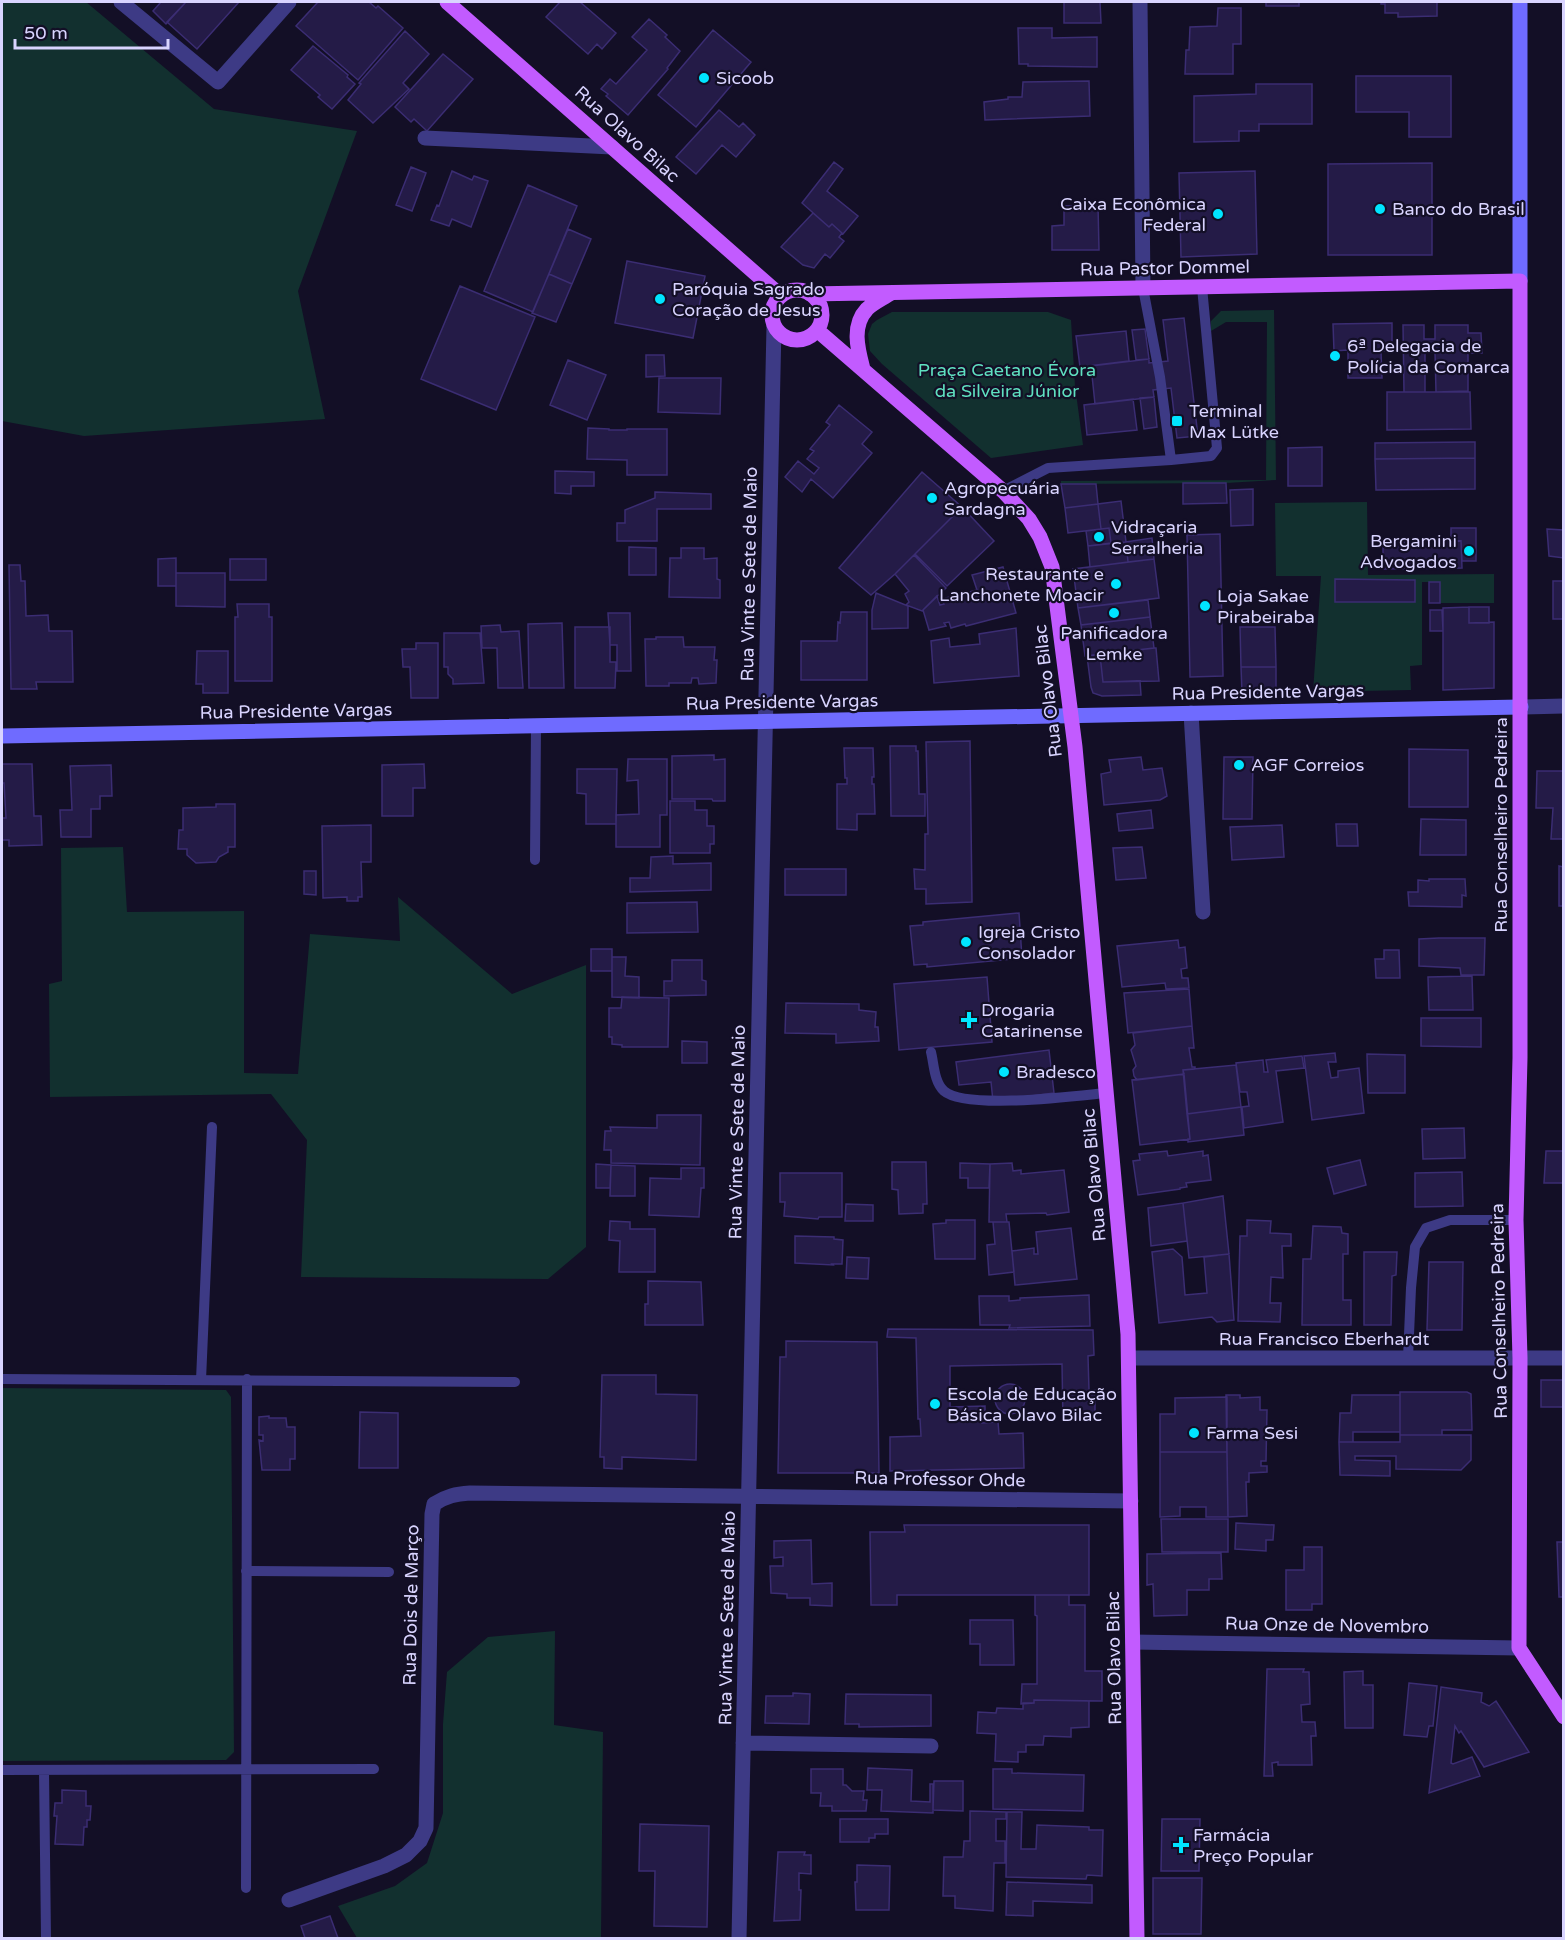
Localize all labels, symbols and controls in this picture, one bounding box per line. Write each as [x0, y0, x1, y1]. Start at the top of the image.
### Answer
scale bar [15, 12, 168, 50]
text: 50 m [24, 22, 68, 44]
place label: Sicoob [716, 67, 774, 89]
marker: Sicoob [697, 71, 711, 85]
street label: Rua Olavo Bilac [570, 81, 684, 187]
place label: Caixa Econômica Federal [1060, 193, 1206, 236]
place label: Banco do Brasil [1392, 198, 1525, 220]
marker: Banco do Brasil [1373, 202, 1387, 216]
marker: Caixa Econômica Federal [1211, 207, 1225, 221]
street label: Rua Pastor Dommel [1080, 256, 1250, 280]
place label: Paróquia Sagrado Coração de Jesus [672, 278, 825, 321]
marker: Paróquia Sagrado Coração de Jesus [653, 292, 667, 306]
place label: 6ª Delegacia de Polícia da Comarca [1347, 335, 1510, 378]
marker: 6ª Delegacia de Polícia da Comarca [1328, 349, 1342, 363]
park label: Praça Caetano Évora da Silveira Júnior [918, 359, 1096, 402]
place label: Terminal Max Lütke [1189, 400, 1279, 443]
marker: Terminal Max Lütke [1170, 414, 1184, 428]
street label: Rua Vinte e Sete de Maio [736, 466, 762, 682]
place label: Agropecuária Sardagna [944, 477, 1060, 520]
marker: Agropecuária Sardagna [925, 491, 939, 505]
place label: Vidraçaria Serralheria [1111, 516, 1203, 559]
marker: Vidraçaria Serralheria [1092, 530, 1106, 544]
place label: Bergamini Advogados [1360, 530, 1457, 573]
marker: Bergamini Advogados [1462, 544, 1476, 558]
place label: Restaurante e Lanchonete Moacir [939, 563, 1104, 606]
marker: Restaurante e Lanchonete Moacir [1109, 577, 1123, 591]
place label: Loja Sakae Pirabeiraba [1217, 585, 1315, 628]
marker: Loja Sakae Pirabeiraba [1198, 599, 1212, 613]
marker: Panificadora Lemke [1107, 606, 1121, 620]
place label: Panificadora Lemke [1060, 622, 1168, 665]
street label: Rua Olavo Bilac [1029, 623, 1067, 759]
street label: Rua Presidente Vargas [1171, 679, 1365, 705]
street label: Rua Presidente Vargas [685, 689, 879, 715]
street label: Rua Presidente Vargas [199, 698, 393, 724]
street label: Rua Conselheiro Pedreira [1490, 717, 1512, 933]
place label: AGF Correios [1251, 754, 1364, 776]
marker: AGF Correios [1232, 758, 1246, 772]
place label: Igreja Cristo Consolador [978, 921, 1080, 964]
marker: Igreja Cristo Consolador [959, 935, 973, 949]
place label: Drogaria Catarinense [981, 999, 1083, 1042]
marker: Drogaria Catarinense [962, 1013, 976, 1027]
street label: Rua Vinte e Sete de Maio [724, 1024, 750, 1240]
place label: Bradesco [1016, 1061, 1096, 1083]
marker: Bradesco [997, 1065, 1011, 1079]
street label: Rua Olavo Bilac [1077, 1108, 1111, 1242]
street label: Rua Conselheiro Pedreira [1486, 1203, 1512, 1419]
street label: Rua Francisco Eberhardt [1219, 1328, 1429, 1350]
place label: Escola de Educação Básica Olavo Bilac [947, 1383, 1117, 1426]
marker: Escola de Educação Básica Olavo Bilac [928, 1397, 942, 1411]
place label: Farma Sesi [1206, 1422, 1298, 1444]
marker: Farma Sesi [1187, 1426, 1201, 1440]
street label: Rua Professor Ohde [854, 1467, 1026, 1491]
street label: Rua Vinte e Sete de Maio [714, 1510, 740, 1726]
street label: Rua Dois de Março [399, 1524, 423, 1686]
street label: Rua Olavo Bilac [1102, 1591, 1126, 1725]
street label: Rua Onze de Novembro [1225, 1612, 1429, 1638]
place label: Farmácia Preço Popular [1193, 1824, 1314, 1867]
marker: Farmácia Preço Popular [1174, 1838, 1188, 1852]

